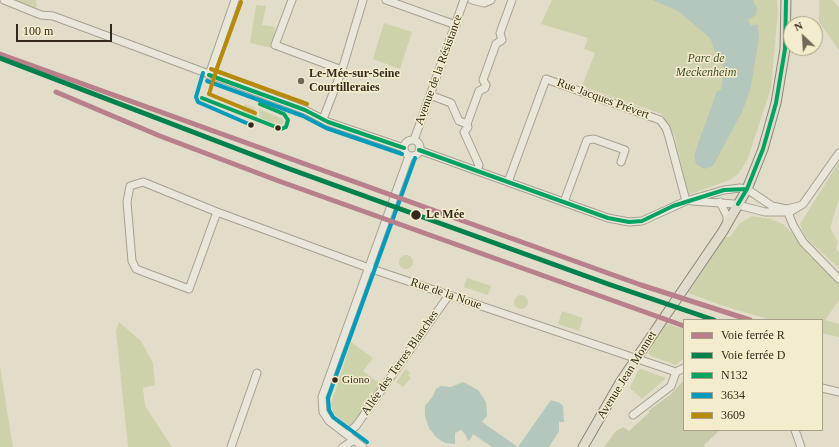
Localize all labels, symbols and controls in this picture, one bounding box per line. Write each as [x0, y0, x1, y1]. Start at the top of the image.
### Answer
street label: Avenue de la Résistance [412, 13, 466, 127]
scale bar [18, 16, 114, 42]
north arrow [783, 16, 823, 56]
text: N [792, 19, 804, 33]
text: 100 m [23, 24, 53, 38]
park label: Parc de Meckenheim [676, 52, 736, 80]
place label: Le-Mée-sur-Seine Courtilleraies [309, 67, 400, 95]
marker: Le-Mée-sur-Seine Courtilleraies [296, 76, 306, 86]
street label: Rue Jacques Prévert [555, 76, 651, 122]
unlabelled marker [246, 120, 256, 130]
unlabelled marker [273, 123, 283, 133]
marker: Le Mée [409, 208, 423, 222]
place label: Le Mée [426, 208, 464, 222]
street label: Rue de la Noue [409, 275, 483, 313]
street label: Allée des Terres Blanches [358, 308, 442, 418]
legend [683, 319, 823, 431]
street label: Avenue Jean Monnet [594, 328, 660, 422]
text: Voie ferrée R [721, 328, 785, 342]
text: Voie ferrée D [721, 348, 785, 362]
text: N132 [721, 368, 748, 382]
place label: Giono [342, 373, 370, 387]
marker: Giono [330, 375, 340, 385]
text: 3634 [721, 388, 745, 402]
text: 3609 [721, 408, 745, 422]

